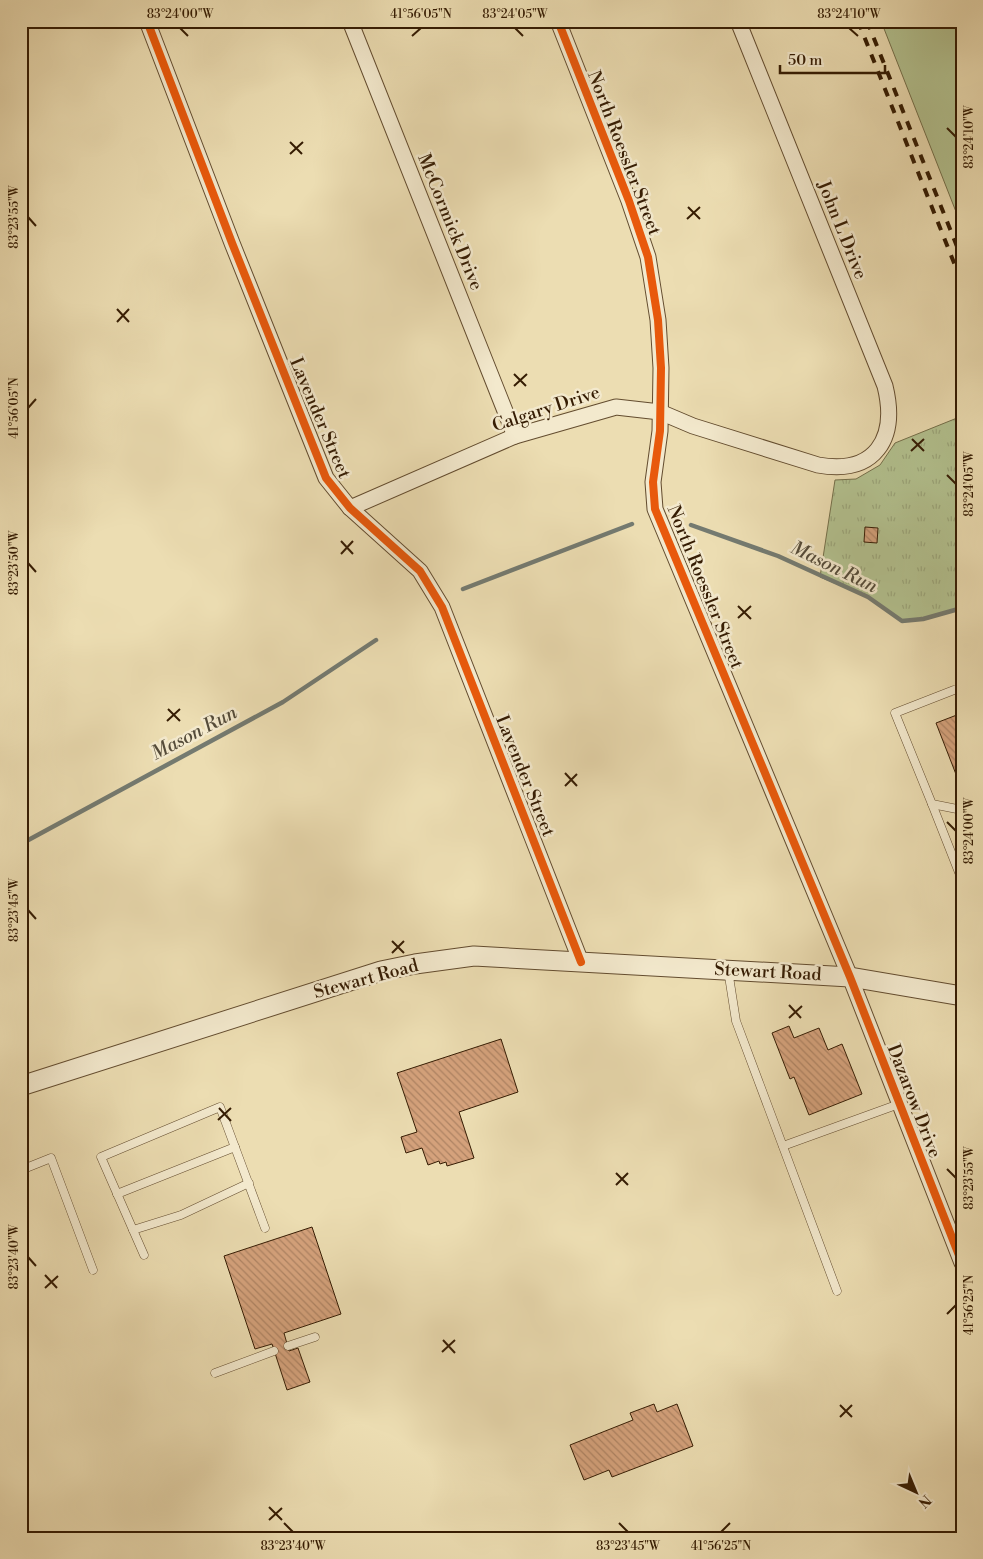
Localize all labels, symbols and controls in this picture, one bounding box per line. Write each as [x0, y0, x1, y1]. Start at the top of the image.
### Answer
text: 83°24'00"W [147, 7, 214, 22]
text: 41°56'05"N [390, 7, 452, 22]
text: 83°24'05"W [482, 7, 549, 22]
text: 83°24'10"W [817, 7, 882, 22]
scale bar [780, 42, 886, 74]
text: 50 m [788, 51, 822, 70]
street label: North Roessler Street [582, 67, 666, 239]
text: 83°24'10"W [962, 104, 977, 169]
street label: McCormick Drive [412, 150, 488, 294]
street label: John L Drive [811, 176, 872, 283]
text: 83°23'55"W [7, 184, 22, 249]
street label: Lavender Street [284, 354, 356, 482]
text: 41°56'05"N [7, 377, 22, 439]
street label: Calgary Drive [489, 381, 603, 437]
text: 83°24'05"W [962, 450, 977, 517]
street label: North Roessler Street [662, 502, 749, 673]
text: 83°23'50"W [7, 530, 22, 595]
water label: Mason Run [787, 536, 882, 599]
water label: Mason Run [147, 700, 241, 766]
street label: Lavender Street [490, 712, 560, 841]
text: 83°24'00"W [962, 797, 977, 864]
text: 83°23'45"W [7, 877, 22, 942]
street label: Stewart Road [311, 954, 422, 1004]
street label: Stewart Road [714, 958, 823, 986]
street label: Dazarow Drive [882, 1041, 946, 1161]
text: 83°23'55"W [962, 1145, 977, 1210]
text: 83°23'40"W [7, 1223, 22, 1290]
text: 41°56'25"N [962, 1275, 977, 1335]
north arrow [890, 1466, 940, 1516]
text: N [914, 1490, 935, 1511]
text: 83°23'40"W [260, 1539, 327, 1554]
text: 83°23'45"W [596, 1539, 661, 1554]
text: 41°56'25"N [691, 1539, 751, 1554]

